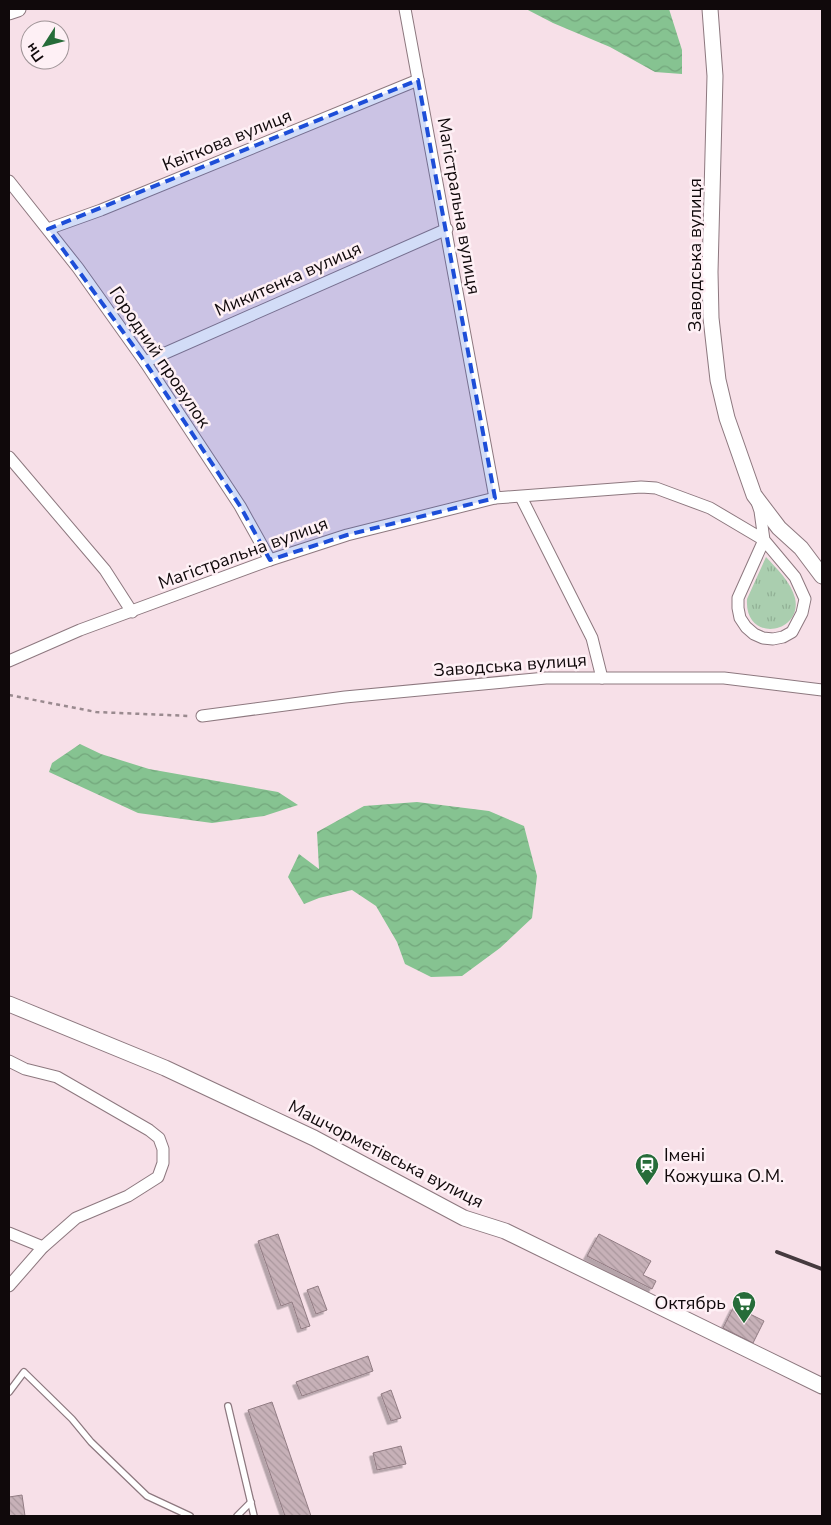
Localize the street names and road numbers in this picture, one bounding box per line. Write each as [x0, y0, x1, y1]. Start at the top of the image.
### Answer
street label: Квіткова вулиця [159, 103, 295, 177]
street label: Магістральна вулиця [432, 116, 486, 296]
street label: Заводська вулиця [683, 178, 707, 332]
street label: Микитенка вулиця [211, 236, 365, 322]
street label: Городний провулок [104, 282, 217, 433]
street label: Магістральна вулиця [155, 511, 331, 595]
street label: Заводська вулиця [432, 648, 588, 682]
street label: Машчорметівська вулиця [284, 1094, 488, 1214]

